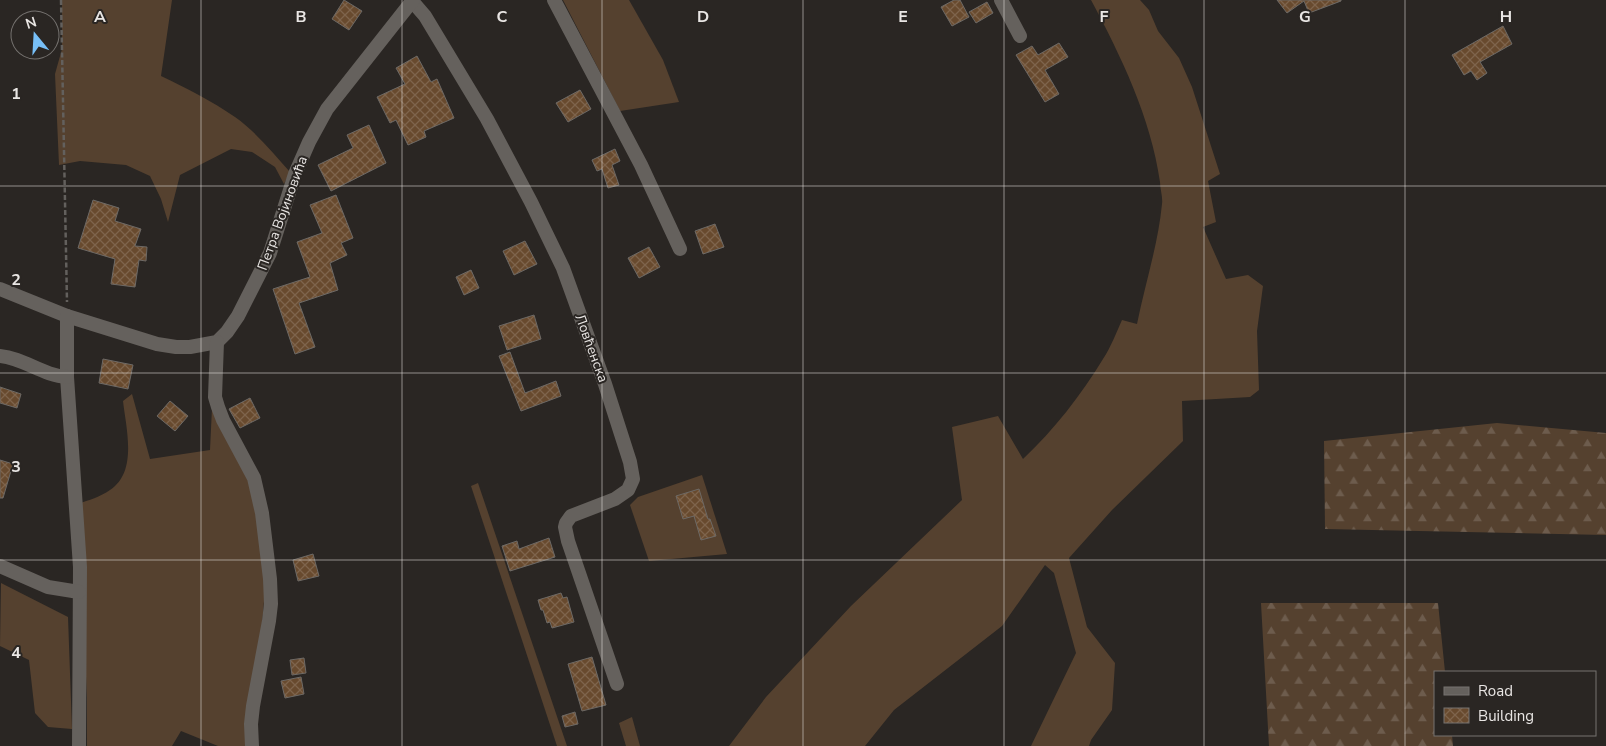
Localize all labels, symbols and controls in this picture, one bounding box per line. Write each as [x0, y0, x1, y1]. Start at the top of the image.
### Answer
text: A [94, 6, 106, 28]
text: B [295, 6, 307, 28]
text: C [497, 6, 508, 28]
text: D [697, 6, 709, 28]
text: E [898, 6, 908, 28]
text: F [1100, 6, 1109, 28]
text: G [1299, 6, 1311, 28]
text: H [1500, 6, 1512, 28]
north arrow [10, 10, 60, 60]
text: N [23, 12, 39, 34]
text: 1 [11, 83, 21, 105]
street label: Петра Војиновића [253, 153, 312, 273]
text: 2 [11, 269, 21, 291]
street label: Ловћенска [570, 311, 613, 385]
text: 3 [11, 456, 21, 478]
text: 4 [11, 642, 21, 664]
legend [1434, 671, 1596, 736]
text: Road [1478, 681, 1513, 701]
text: Building [1478, 706, 1534, 726]

